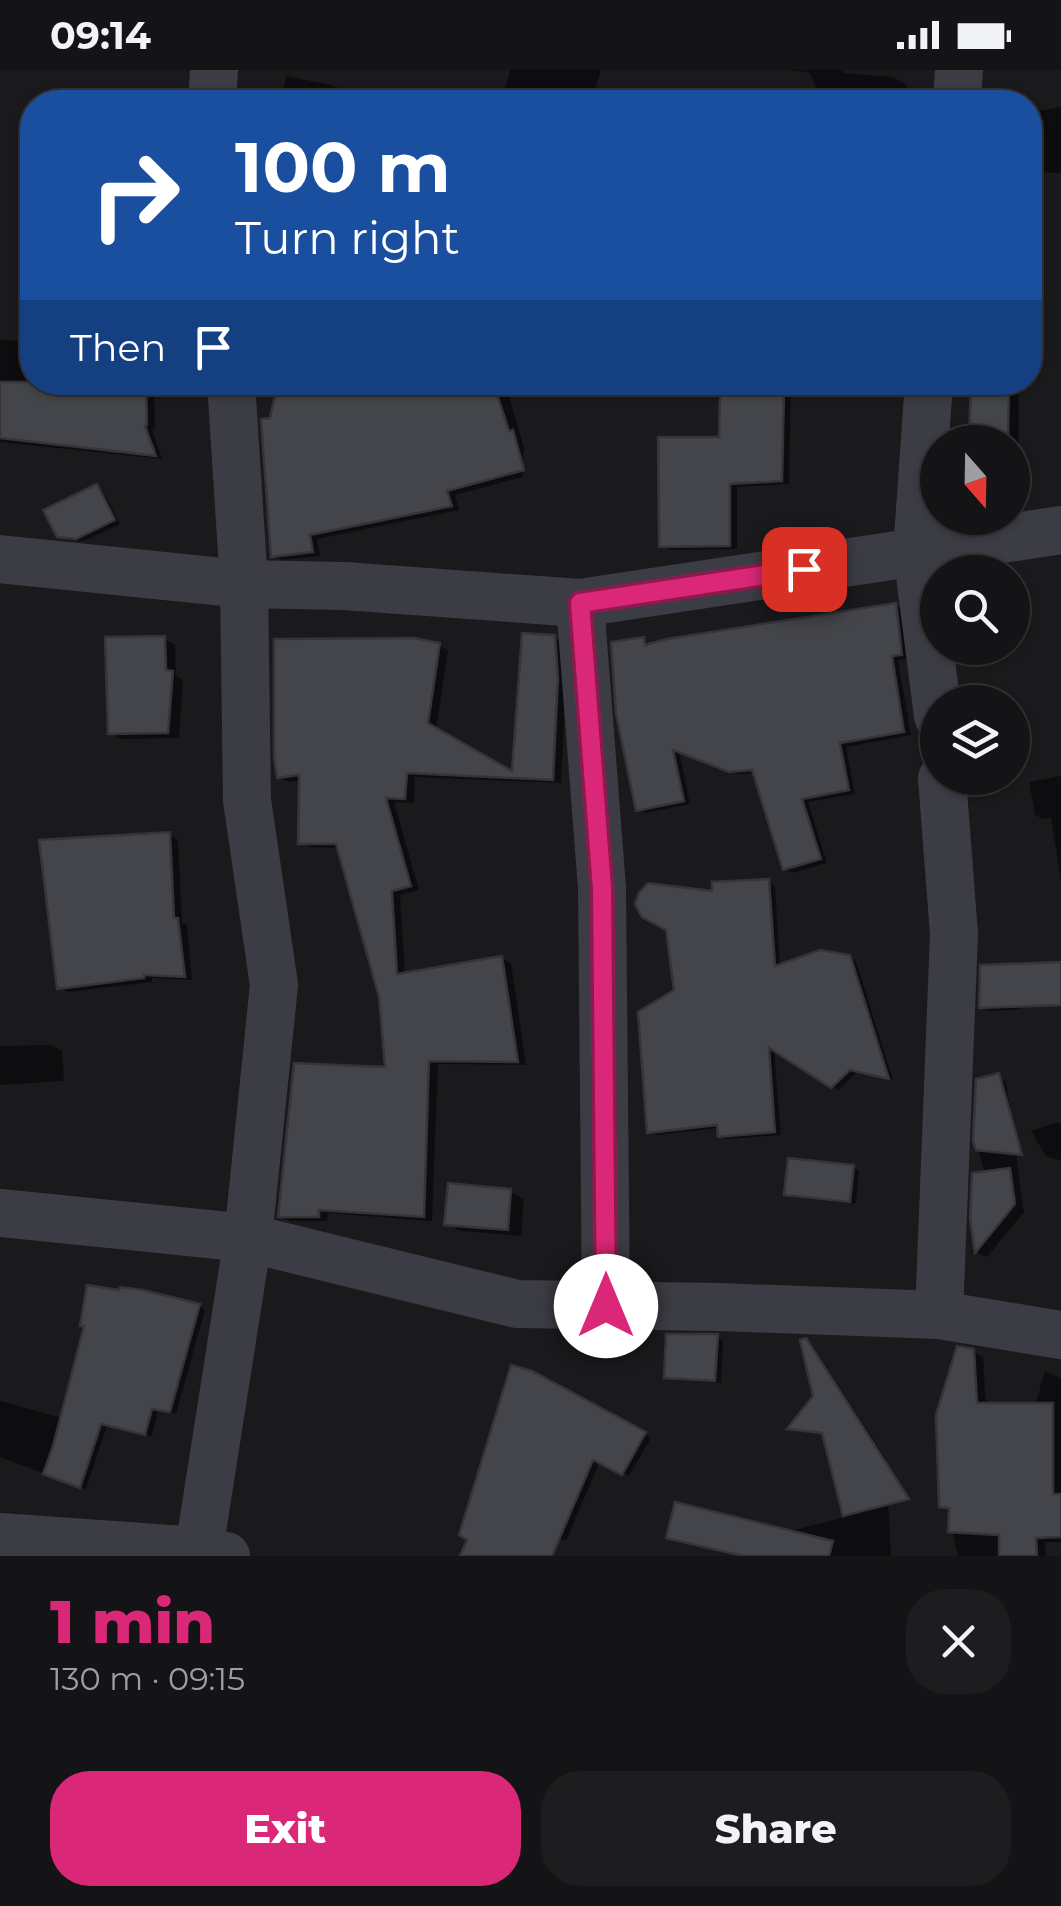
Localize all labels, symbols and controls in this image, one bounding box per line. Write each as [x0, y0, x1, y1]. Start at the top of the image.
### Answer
text: 09:14 [50, 12, 151, 59]
text: 100 m [235, 124, 451, 210]
icon: right [70, 130, 200, 260]
text: Turn right [235, 210, 460, 265]
icon: arrive [186, 320, 241, 375]
text: Then [70, 324, 166, 371]
north arrow [920, 425, 1030, 535]
map controls [920, 425, 1030, 795]
pin [762, 527, 847, 612]
icon: arrive [777, 542, 832, 597]
button: search [920, 555, 1030, 665]
button: layers [920, 685, 1030, 795]
position arrow [554, 1254, 658, 1358]
text: 1 min [50, 1585, 215, 1658]
button: close [906, 1589, 1011, 1694]
text: 130 m · 09:15 [50, 1659, 245, 1698]
button: Exit [50, 1771, 521, 1886]
button: Share [541, 1771, 1011, 1886]

